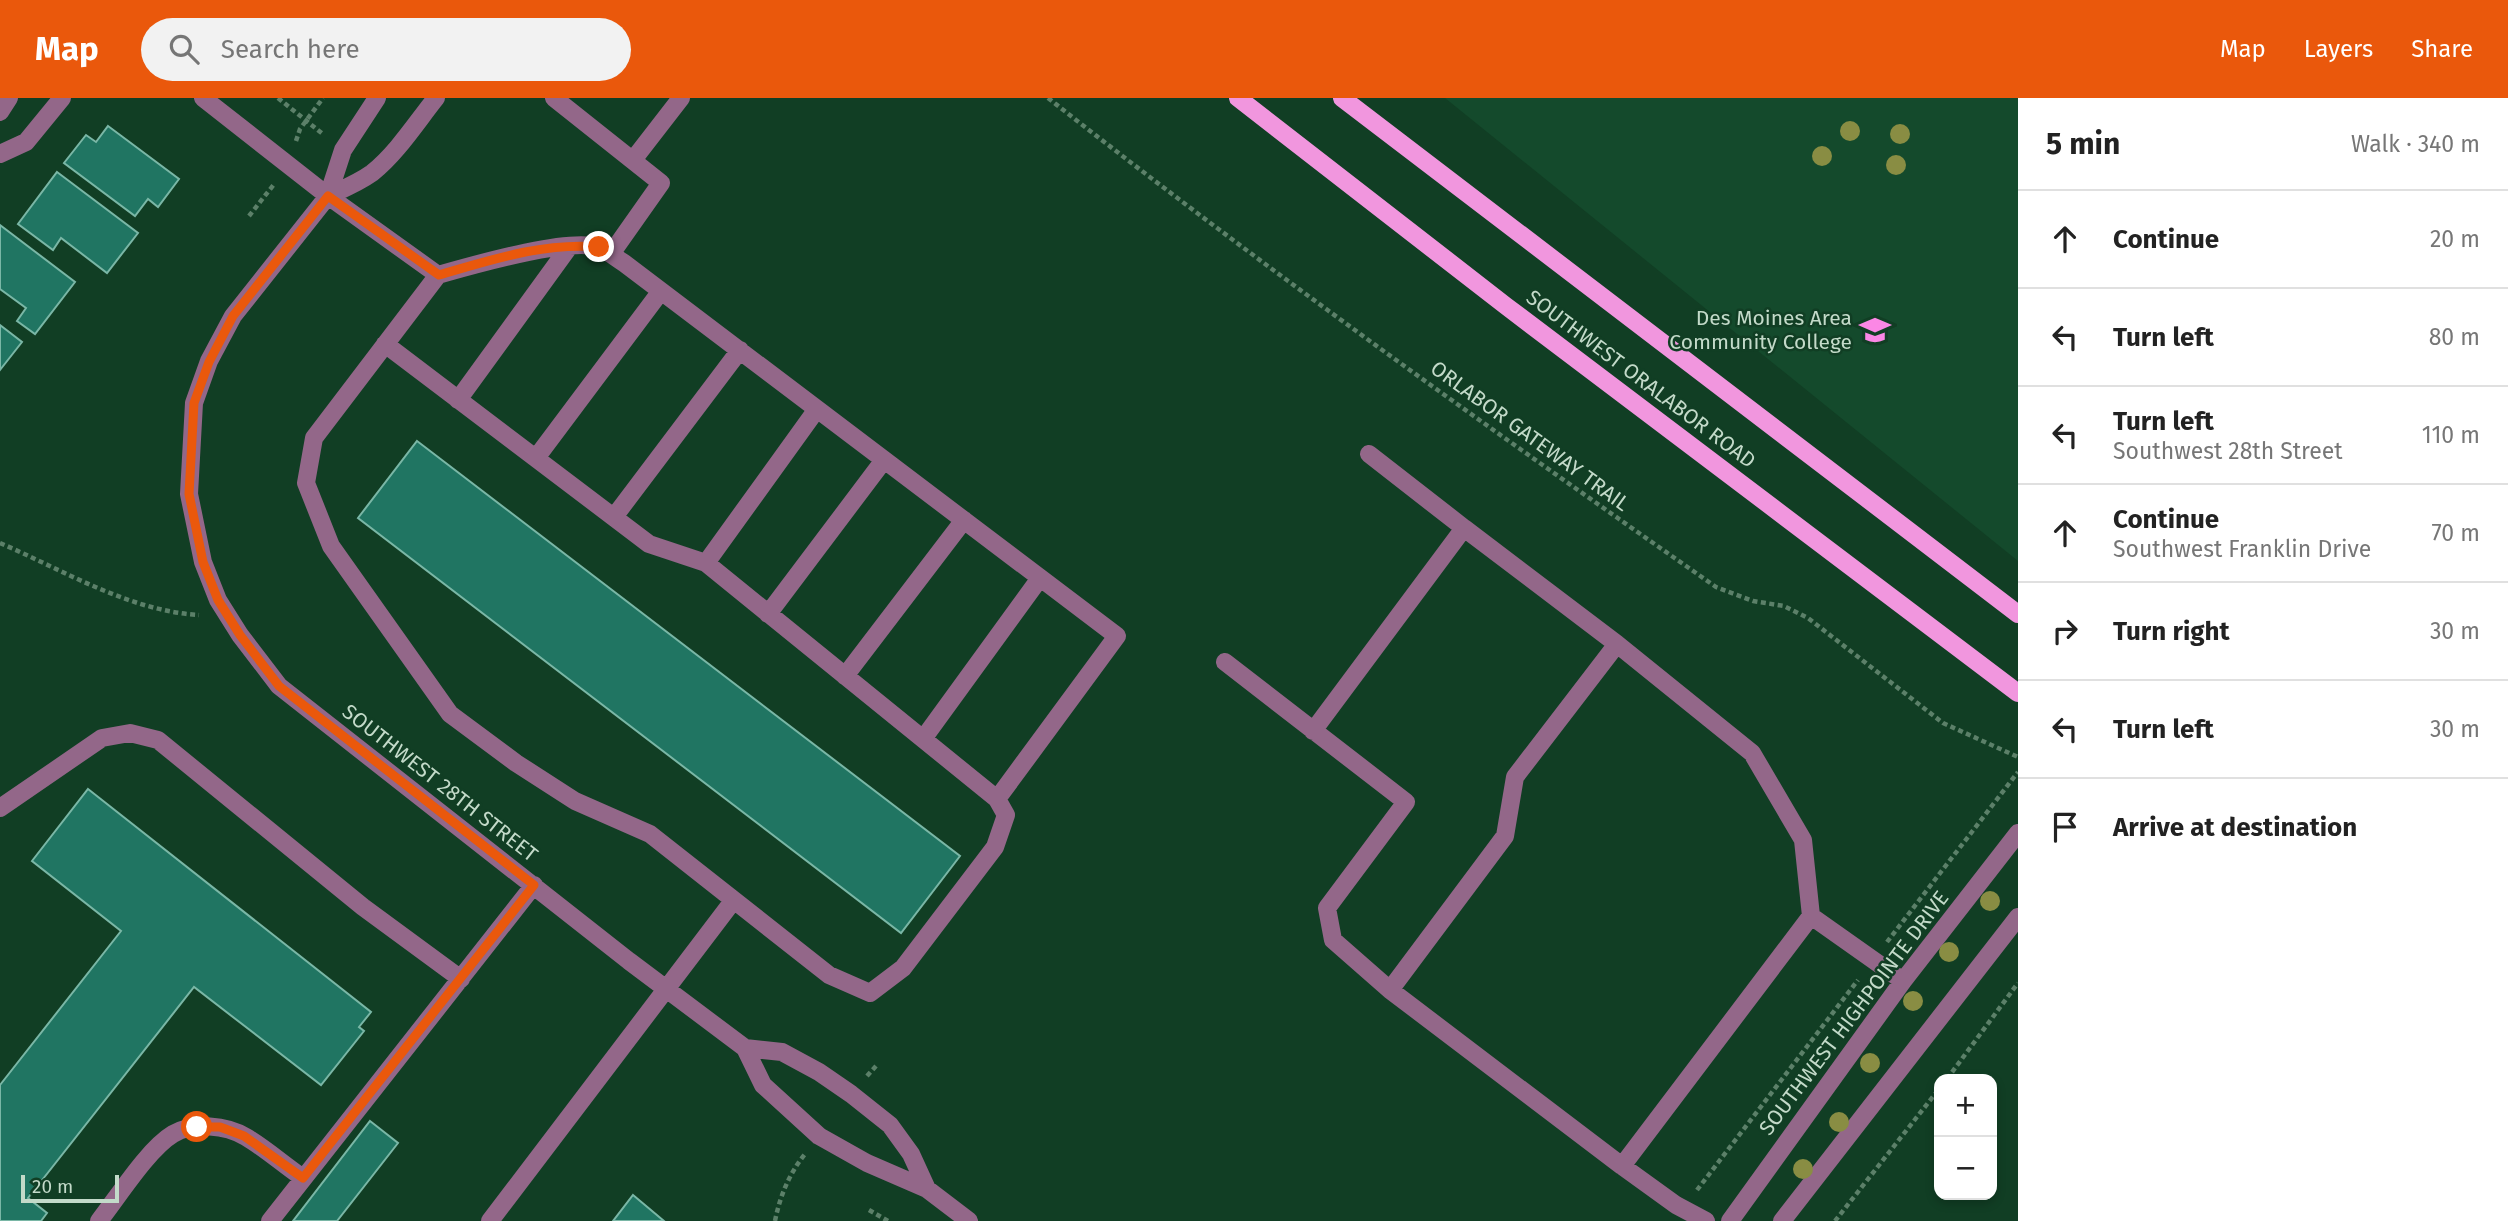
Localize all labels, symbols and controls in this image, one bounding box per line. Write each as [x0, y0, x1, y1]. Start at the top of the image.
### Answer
search box [141, 18, 631, 81]
text: Map [35, 29, 99, 69]
icon: search [165, 30, 203, 68]
text: Search here [221, 34, 360, 65]
text: Map [2220, 35, 2266, 63]
text: Layers [2304, 35, 2373, 63]
text: Share [2411, 35, 2473, 63]
text: 5 min [2046, 126, 2120, 162]
text: Walk · 340 m [2351, 130, 2480, 158]
icon: ahead [2046, 220, 2084, 258]
text: Continue [2113, 224, 2219, 255]
text: 20 m [2430, 225, 2480, 253]
route end [583, 231, 614, 262]
street label: SOUTHWEST ORALABOR ROAD [1521, 284, 1761, 474]
place label: Des Moines Area Community College [1669, 305, 1852, 355]
school or university icon: Des Moines Area Community College [1858, 313, 1892, 347]
icon: left [2046, 318, 2084, 356]
text: Turn left [2113, 322, 2214, 353]
text: 80 m [2429, 323, 2480, 351]
street label: ORLABOR GATEWAY TRAIL [1426, 355, 1635, 517]
text: Turn left [2113, 406, 2214, 437]
icon: left [2046, 416, 2084, 454]
text: 110 m [2422, 421, 2480, 449]
text: Southwest 28th Street [2113, 437, 2343, 465]
text: Continue [2113, 504, 2219, 535]
icon: ahead [2046, 514, 2084, 552]
text: 70 m [2431, 519, 2480, 547]
text: Southwest Franklin Drive [2113, 535, 2371, 563]
icon: right [2046, 612, 2084, 650]
text: Turn right [2113, 616, 2230, 647]
text: 30 m [2430, 617, 2480, 645]
street label: SOUTHWEST 28TH STREET [337, 699, 543, 867]
icon: left [2046, 710, 2084, 748]
text: Turn left [2113, 714, 2214, 745]
text: 30 m [2430, 715, 2480, 743]
icon: arrive [2046, 808, 2084, 846]
text: Arrive at destination [2113, 812, 2357, 843]
street label: SOUTHWEST HIGHPOINTE DRIVE [1754, 886, 1954, 1140]
map controls [1934, 1074, 1997, 1200]
button: + [1934, 1074, 1997, 1137]
route start [181, 1111, 212, 1142]
button: − [1934, 1137, 1997, 1200]
scale bar [21, 1172, 119, 1204]
text: 20 m [32, 1175, 73, 1198]

